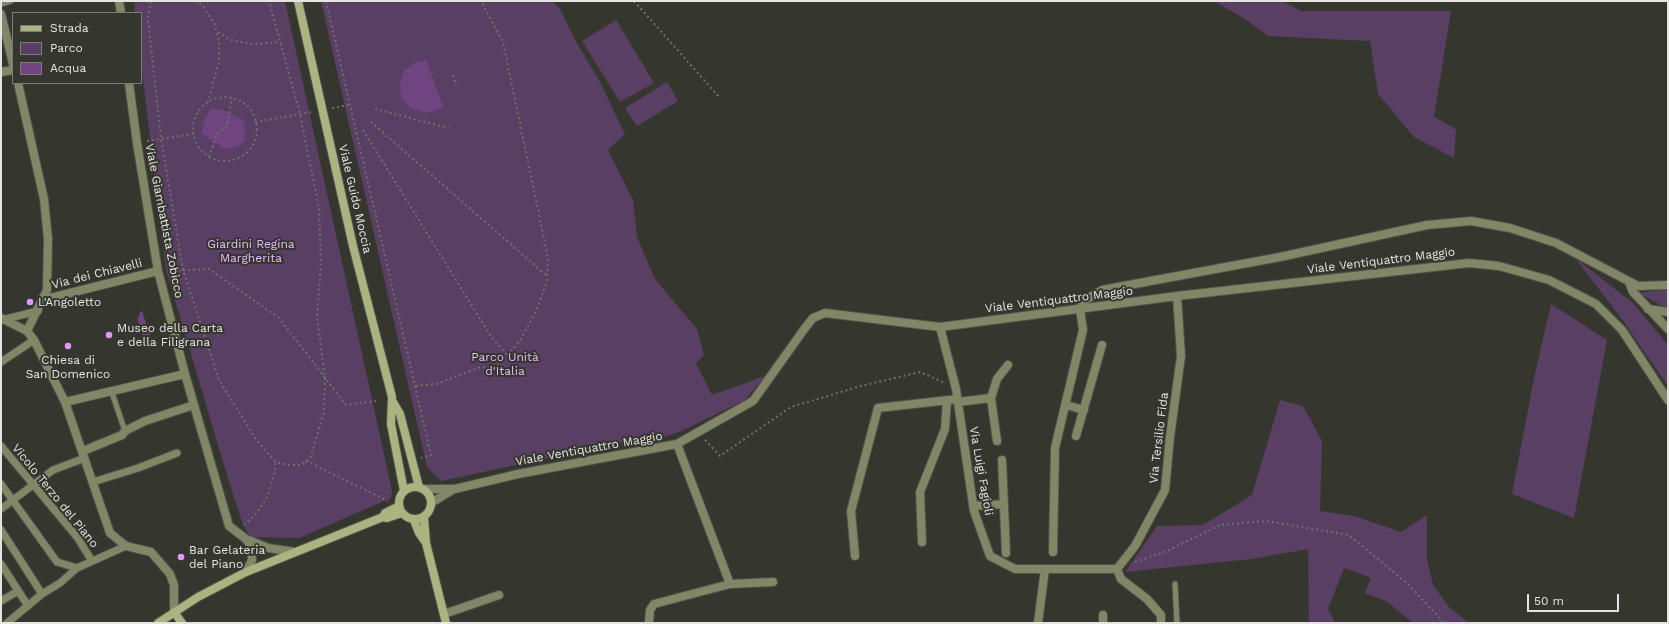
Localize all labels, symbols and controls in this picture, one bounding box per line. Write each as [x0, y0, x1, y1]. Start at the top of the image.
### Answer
legend [12, 12, 142, 84]
text: Strada [50, 21, 89, 35]
text: Parco [50, 41, 83, 55]
text: Acqua [50, 61, 86, 75]
street label: Viale Giambattista Zobicco [142, 142, 186, 300]
street label: Viale Guido Moccia [335, 143, 375, 255]
park label: Giardini Regina Margherita [207, 237, 295, 265]
street label: Viale Ventiquattro Maggio [1306, 245, 1456, 277]
street label: Via dei Chiavelli [50, 256, 144, 292]
street label: Viale Ventiquattro Maggio [984, 284, 1134, 316]
place label: L'Angoletto [38, 295, 101, 309]
marker: L'Angoletto [25, 297, 35, 307]
place label: Museo della Carta e della Filigrana [117, 321, 223, 349]
marker: Museo della Carta e della Filigrana [104, 330, 114, 340]
marker: Chiesa di San Domenico [63, 341, 73, 351]
park label: Parco Unità d'Italia [471, 350, 539, 378]
place label: Chiesa di San Domenico [26, 353, 110, 381]
street label: Via Tersilio Fida [1146, 392, 1172, 484]
street label: Via Luigi Fagioli [966, 425, 996, 517]
street label: Viale Ventiquattro Maggio [514, 429, 664, 469]
street label: Vicolo Terzo del Piano [9, 441, 101, 551]
place label: Bar Gelateria del Piano [189, 543, 265, 571]
marker: Bar Gelateria del Piano [176, 552, 186, 562]
scale bar [1529, 586, 1621, 612]
text: 50 m [1534, 594, 1564, 608]

